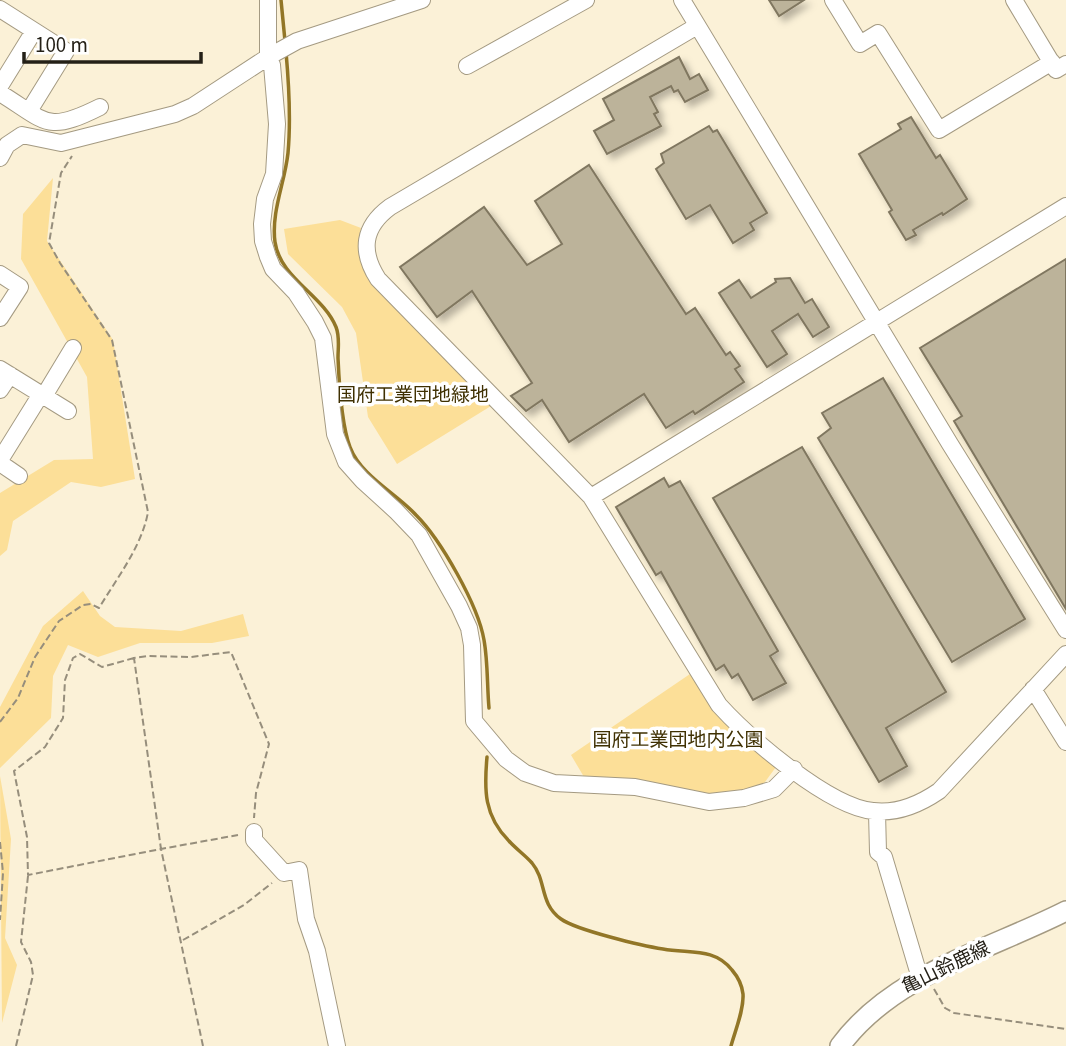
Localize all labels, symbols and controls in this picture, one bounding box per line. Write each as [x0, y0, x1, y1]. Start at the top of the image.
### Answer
scale bar [24, 21, 201, 65]
text: 100 m [35, 30, 88, 60]
park label: 国府工業団地緑地 [337, 382, 489, 409]
park label: 国府工業団地内公園 [592, 727, 764, 754]
street label: 亀山鈴鹿線 [897, 935, 995, 1001]

